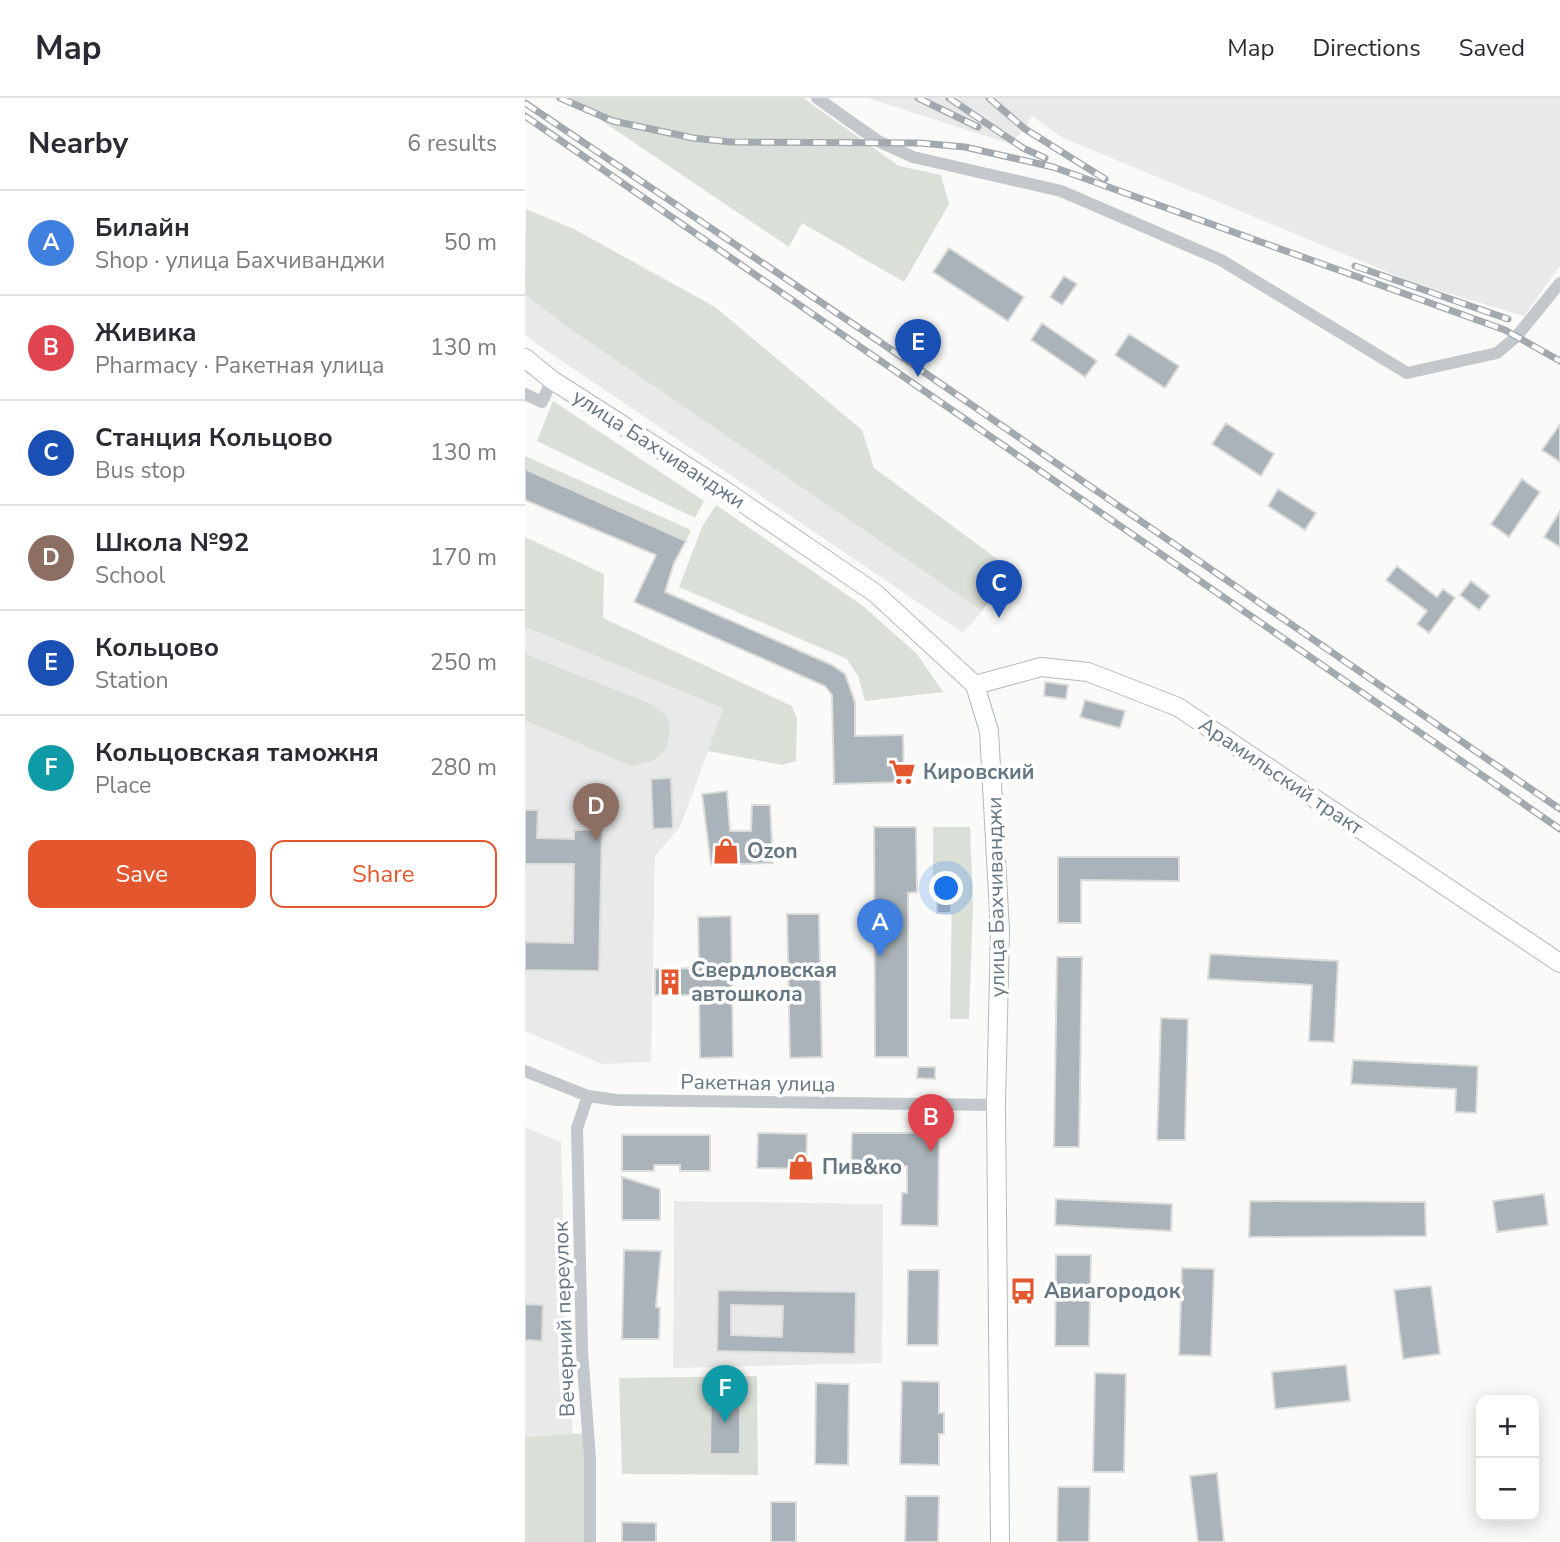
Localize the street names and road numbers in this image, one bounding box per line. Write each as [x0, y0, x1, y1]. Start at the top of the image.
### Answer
street label: улица Бахчиванджи [567, 383, 751, 515]
street label: Арамильский тракт [1193, 710, 1369, 842]
street label: улица Бахчиванджи [980, 796, 1012, 998]
street label: Ракетная улица [680, 1068, 836, 1098]
street label: Вечерний переулок [547, 1220, 581, 1417]

